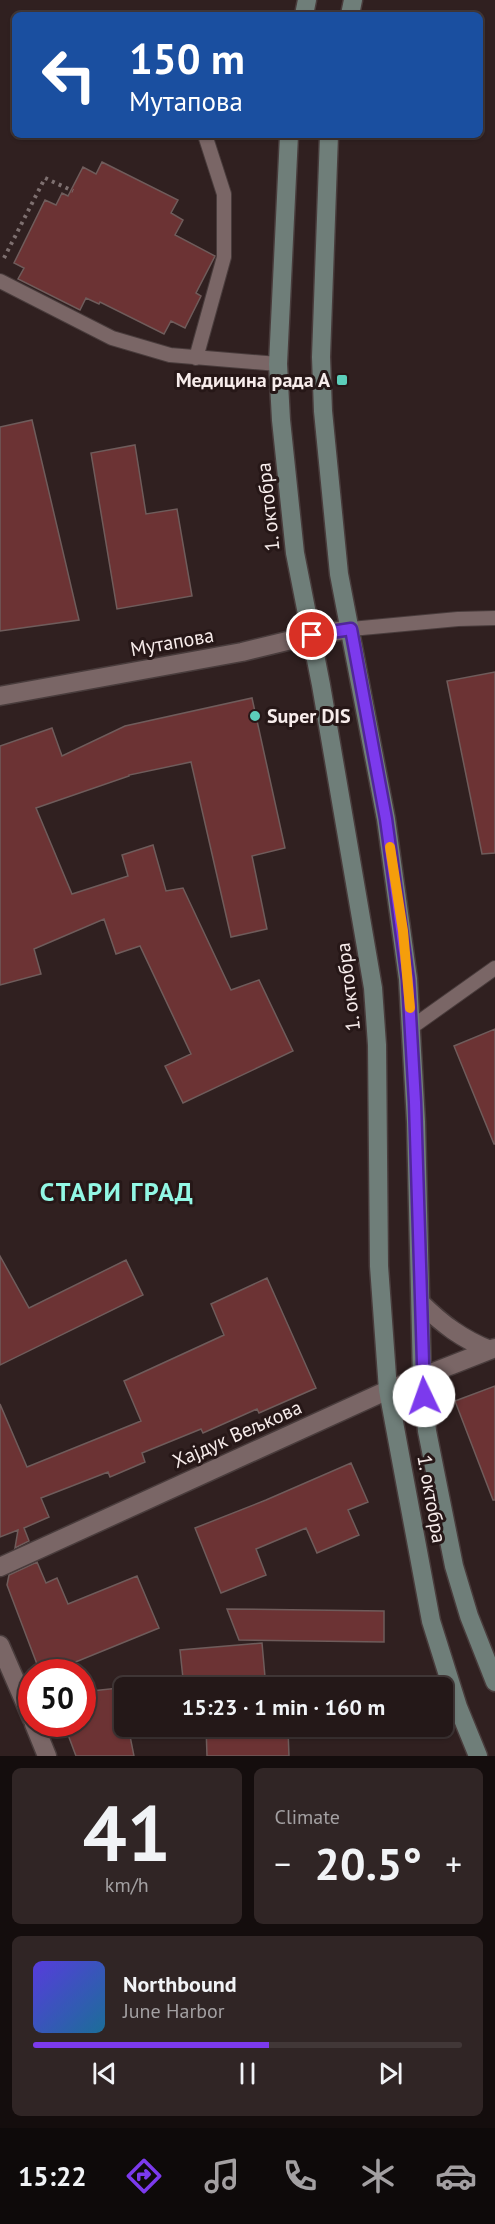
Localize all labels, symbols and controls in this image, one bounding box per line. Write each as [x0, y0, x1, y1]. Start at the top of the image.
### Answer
text: 150 m [129, 31, 245, 86]
icon: left [30, 36, 108, 114]
text: Мутапова [129, 84, 243, 118]
place label: Медицина рада А [176, 367, 331, 393]
marker: Медицина рада А [335, 373, 349, 387]
street label: 1. октобра [250, 461, 286, 553]
pin [286, 609, 337, 660]
icon: arrive [295, 618, 328, 651]
street label: Мутапова [128, 622, 216, 662]
place label: Super DIS [267, 703, 351, 729]
marker: Super DIS [248, 709, 262, 723]
street label: 1. октобра [330, 941, 366, 1033]
district label: СТАРИ ГРАД [40, 1175, 194, 1208]
position arrow [392, 1364, 456, 1428]
street label: Хајдук Вељкова [168, 1394, 306, 1474]
street label: 1. октобра [411, 1453, 453, 1545]
speed limit sign: 50 [18, 1659, 96, 1737]
text: 15:23 · 1 min · 160 m [182, 1693, 385, 1721]
text: 41 [83, 1782, 171, 1883]
text: Climate [275, 1804, 340, 1830]
text: 20.5° [315, 1834, 422, 1892]
text: − [275, 1842, 291, 1885]
text: + [445, 1842, 462, 1885]
text: km/h [105, 1872, 149, 1898]
text: Northbound [123, 1970, 237, 1998]
text: June Harbor [123, 1998, 225, 2024]
icon: previous [88, 2057, 121, 2090]
icon: pause [231, 2057, 264, 2090]
icon: next [374, 2057, 407, 2090]
icon: directions [123, 2155, 165, 2197]
icon: music [201, 2155, 243, 2197]
icon: phone [279, 2155, 321, 2197]
icon: climate [357, 2155, 399, 2197]
icon: car [435, 2155, 477, 2197]
text: 15:22 [18, 2159, 87, 2193]

